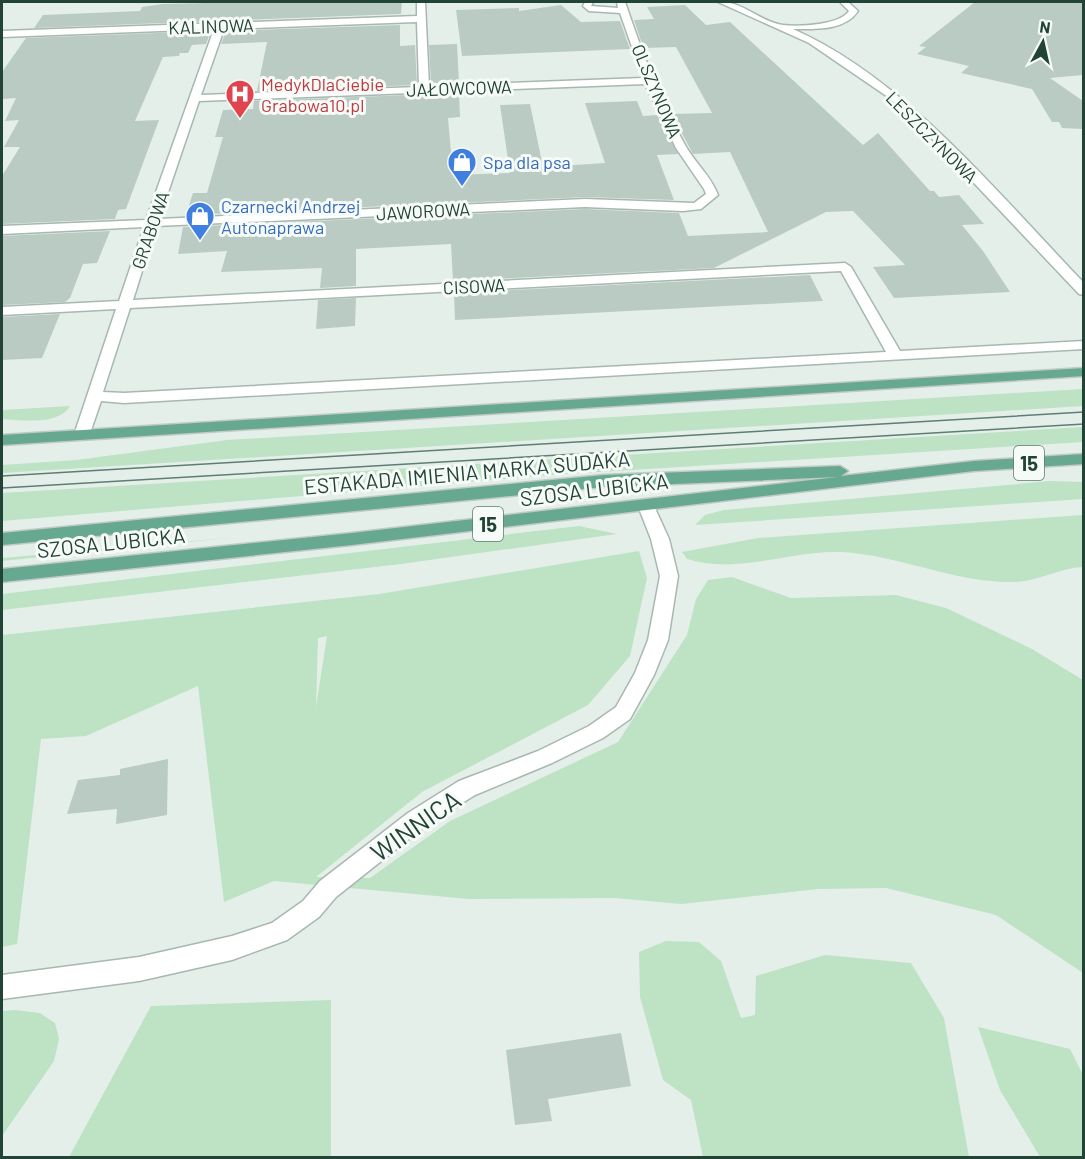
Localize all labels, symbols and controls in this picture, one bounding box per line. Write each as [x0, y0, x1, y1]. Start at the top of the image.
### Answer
north arrow [1013, 12, 1073, 72]
street label: KALINOWA [168, 14, 254, 38]
text: N [1039, 17, 1052, 37]
street label: OLSZYNOWA [627, 41, 687, 141]
place label: MedykDlaCiebie Grabowa10.pl [261, 73, 384, 116]
street label: JAŁOWCOWA [406, 75, 512, 101]
hospital icon: MedykDlaCiebie Grabowa10.pl [224, 78, 256, 120]
street label: LESZCZYNOWA [882, 87, 982, 187]
shop icon: Spa dla psa [446, 146, 478, 188]
place label: Spa dla psa [483, 151, 571, 173]
street label: GRABOWA [126, 188, 174, 272]
place label: Czarnecki Andrzej Autonaprawa [221, 195, 360, 238]
street label: JAWOROWA [375, 198, 471, 224]
shop icon: Czarnecki Andrzej Autonaprawa [184, 200, 216, 242]
street label: CISOWA [442, 273, 506, 299]
street label: ESTAKADA IMIENIA MARKA SUDAKA [303, 445, 631, 499]
road number: 15 [1014, 446, 1044, 480]
street label: SZOSA LUBICKA [518, 467, 670, 510]
road number: 15 [473, 507, 503, 541]
street label: SZOSA LUBICKA [36, 522, 187, 562]
street label: WINNICA [364, 783, 466, 867]

